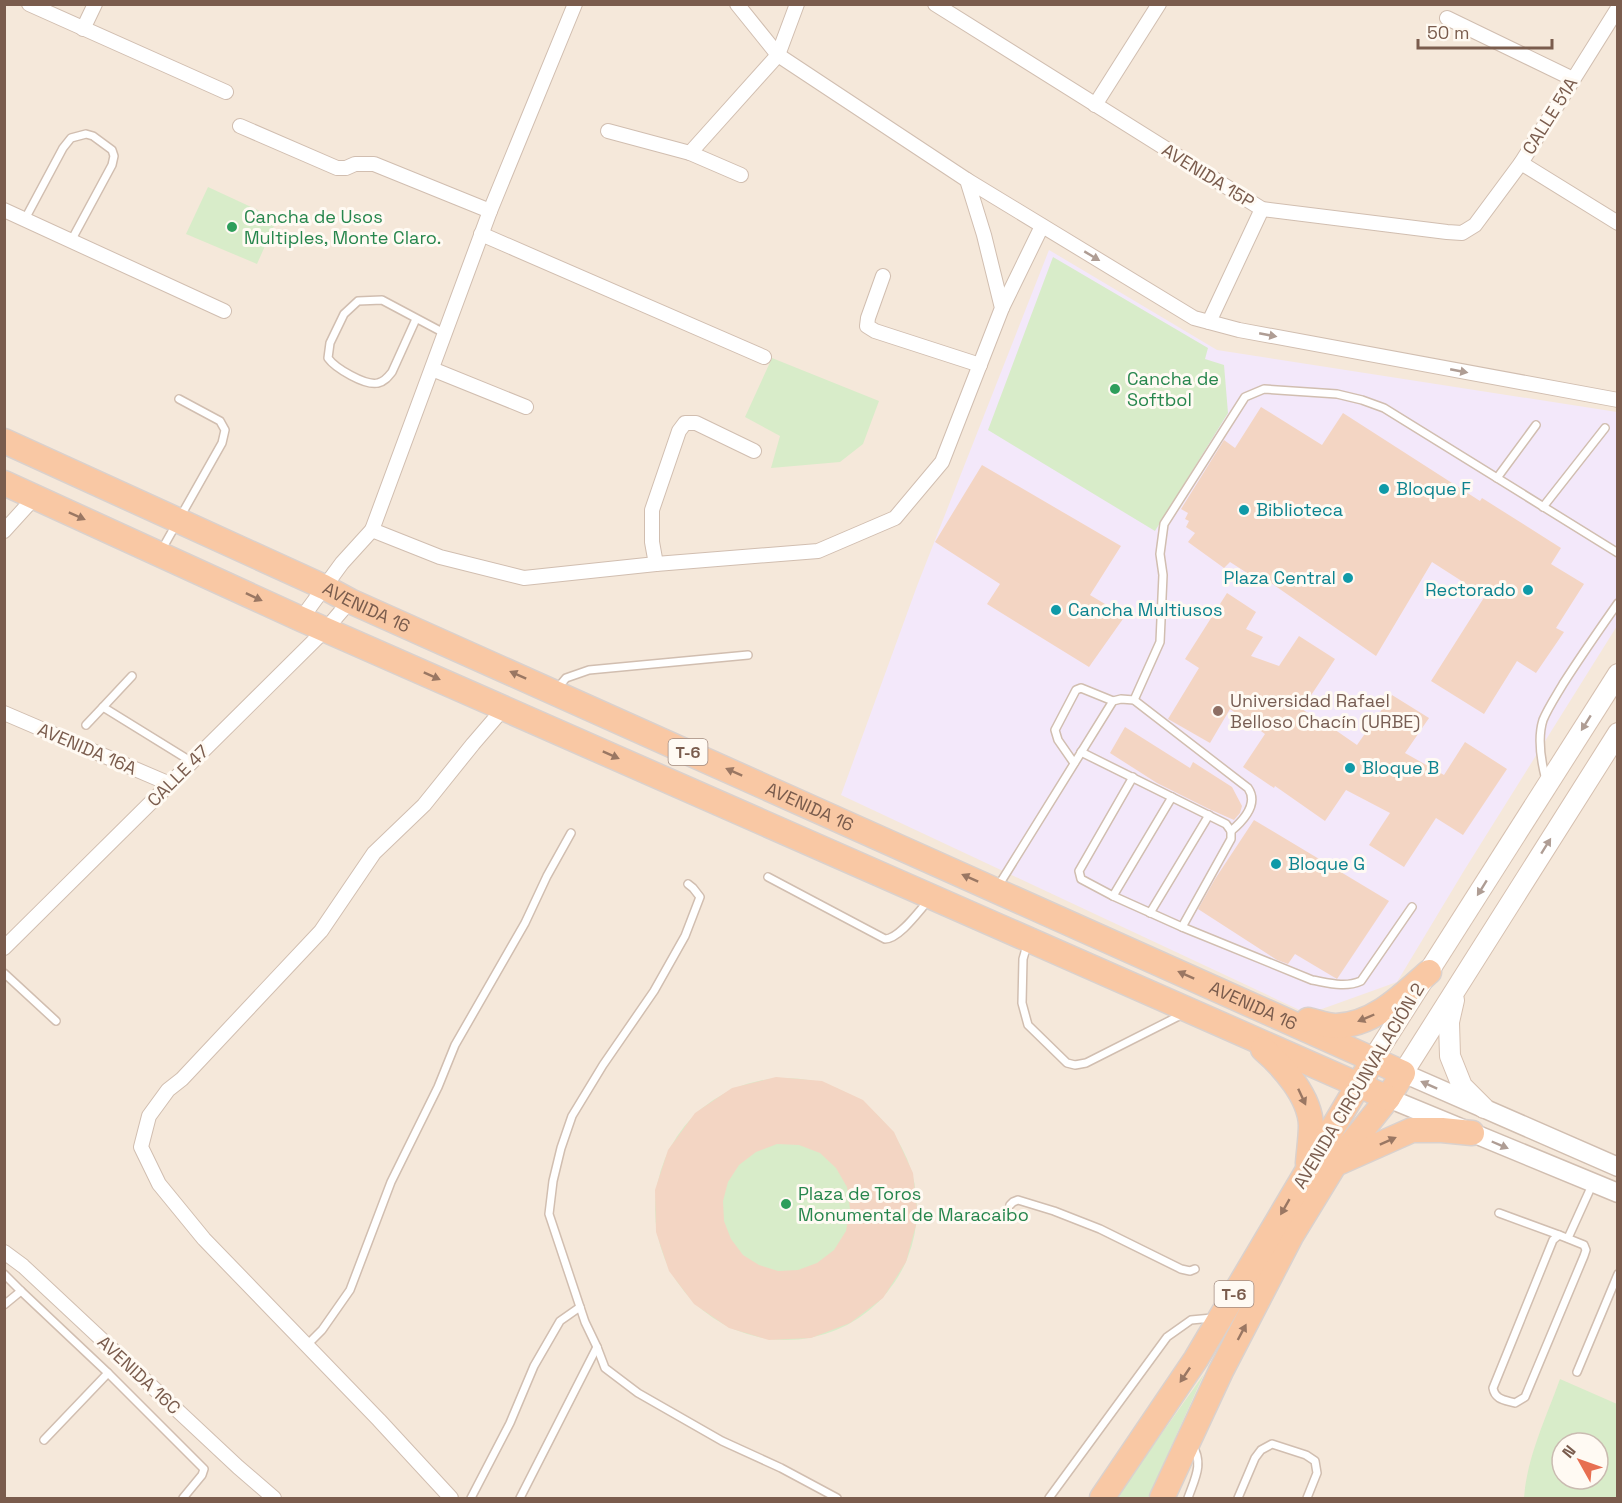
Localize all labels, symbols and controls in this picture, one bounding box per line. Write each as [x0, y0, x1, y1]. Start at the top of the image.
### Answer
scale bar [1418, 12, 1552, 50]
text: 50 m [1427, 21, 1469, 44]
street label: CALLE 51A [1517, 73, 1582, 159]
street label: AVENIDA 15P [1158, 138, 1259, 213]
place label: Cancha de Usos Multiples, Monte Claro. [244, 205, 441, 249]
marker: Cancha de Usos Multiples, Monte Claro. [225, 220, 239, 234]
one-way arrow [1084, 251, 1100, 262]
one-way arrow [1259, 331, 1278, 340]
place label: Cancha de Softbol [1127, 367, 1219, 411]
one-way arrow [1450, 367, 1469, 376]
marker: Cancha de Softbol [1108, 382, 1122, 396]
place label: Bloque F [1396, 477, 1471, 500]
marker: Bloque F [1377, 482, 1391, 496]
place label: Biblioteca [1256, 498, 1343, 521]
marker: Biblioteca [1237, 503, 1251, 517]
one-way arrow [68, 511, 86, 521]
place label: Plaza Central [1224, 566, 1336, 589]
marker: Plaza Central [1341, 571, 1355, 585]
street label: AVENIDA 16 [319, 577, 414, 638]
place label: Rectorado [1425, 578, 1516, 601]
marker: Rectorado [1521, 583, 1535, 597]
one-way arrow [246, 593, 263, 602]
place label: Cancha Multiusos [1068, 598, 1223, 621]
marker: Cancha Multiusos [1049, 603, 1063, 617]
one-way arrow [509, 670, 527, 680]
one-way arrow [424, 671, 442, 681]
place label: Universidad Rafael Belloso Chacín (URBE) [1230, 689, 1420, 733]
marker: Universidad Rafael Belloso Chacín (URBE) [1211, 704, 1225, 718]
one-way arrow [1581, 715, 1592, 731]
street label: AVENIDA 16A [34, 717, 140, 780]
road number: T-6 [668, 739, 708, 765]
street label: CALLE 47 [142, 740, 213, 811]
one-way arrow [602, 750, 620, 760]
place label: Bloque B [1362, 756, 1439, 779]
marker: Bloque B [1343, 761, 1357, 775]
one-way arrow [726, 768, 743, 777]
street label: AVENIDA 16 [762, 777, 858, 836]
one-way arrow [1541, 838, 1552, 854]
place label: Bloque G [1288, 852, 1365, 875]
marker: Bloque G [1269, 857, 1283, 871]
one-way arrow [960, 873, 978, 883]
one-way arrow [1477, 880, 1488, 896]
one-way arrow [1176, 970, 1194, 980]
street label: AVENIDA 16 [1206, 976, 1301, 1035]
street label: AVENIDA CIRCUNVALACIÓN 2 [1288, 979, 1429, 1193]
one-way arrow [1356, 1013, 1374, 1023]
one-way arrow [1421, 1080, 1438, 1089]
one-way arrow [1297, 1088, 1306, 1105]
one-way arrow [1380, 1136, 1398, 1146]
one-way arrow [1492, 1140, 1510, 1150]
place label: Plaza de Toros Monumental de Maracaibo [798, 1182, 1029, 1226]
marker: Plaza de Toros Monumental de Maracaibo [779, 1197, 793, 1211]
one-way arrow [1281, 1199, 1291, 1216]
road number: T-6 [1214, 1281, 1254, 1307]
one-way arrow [1237, 1323, 1247, 1340]
street label: AVENIDA 16C [93, 1330, 186, 1419]
one-way arrow [1180, 1367, 1191, 1383]
north arrow [1550, 1431, 1610, 1491]
text: N [1557, 1441, 1580, 1463]

